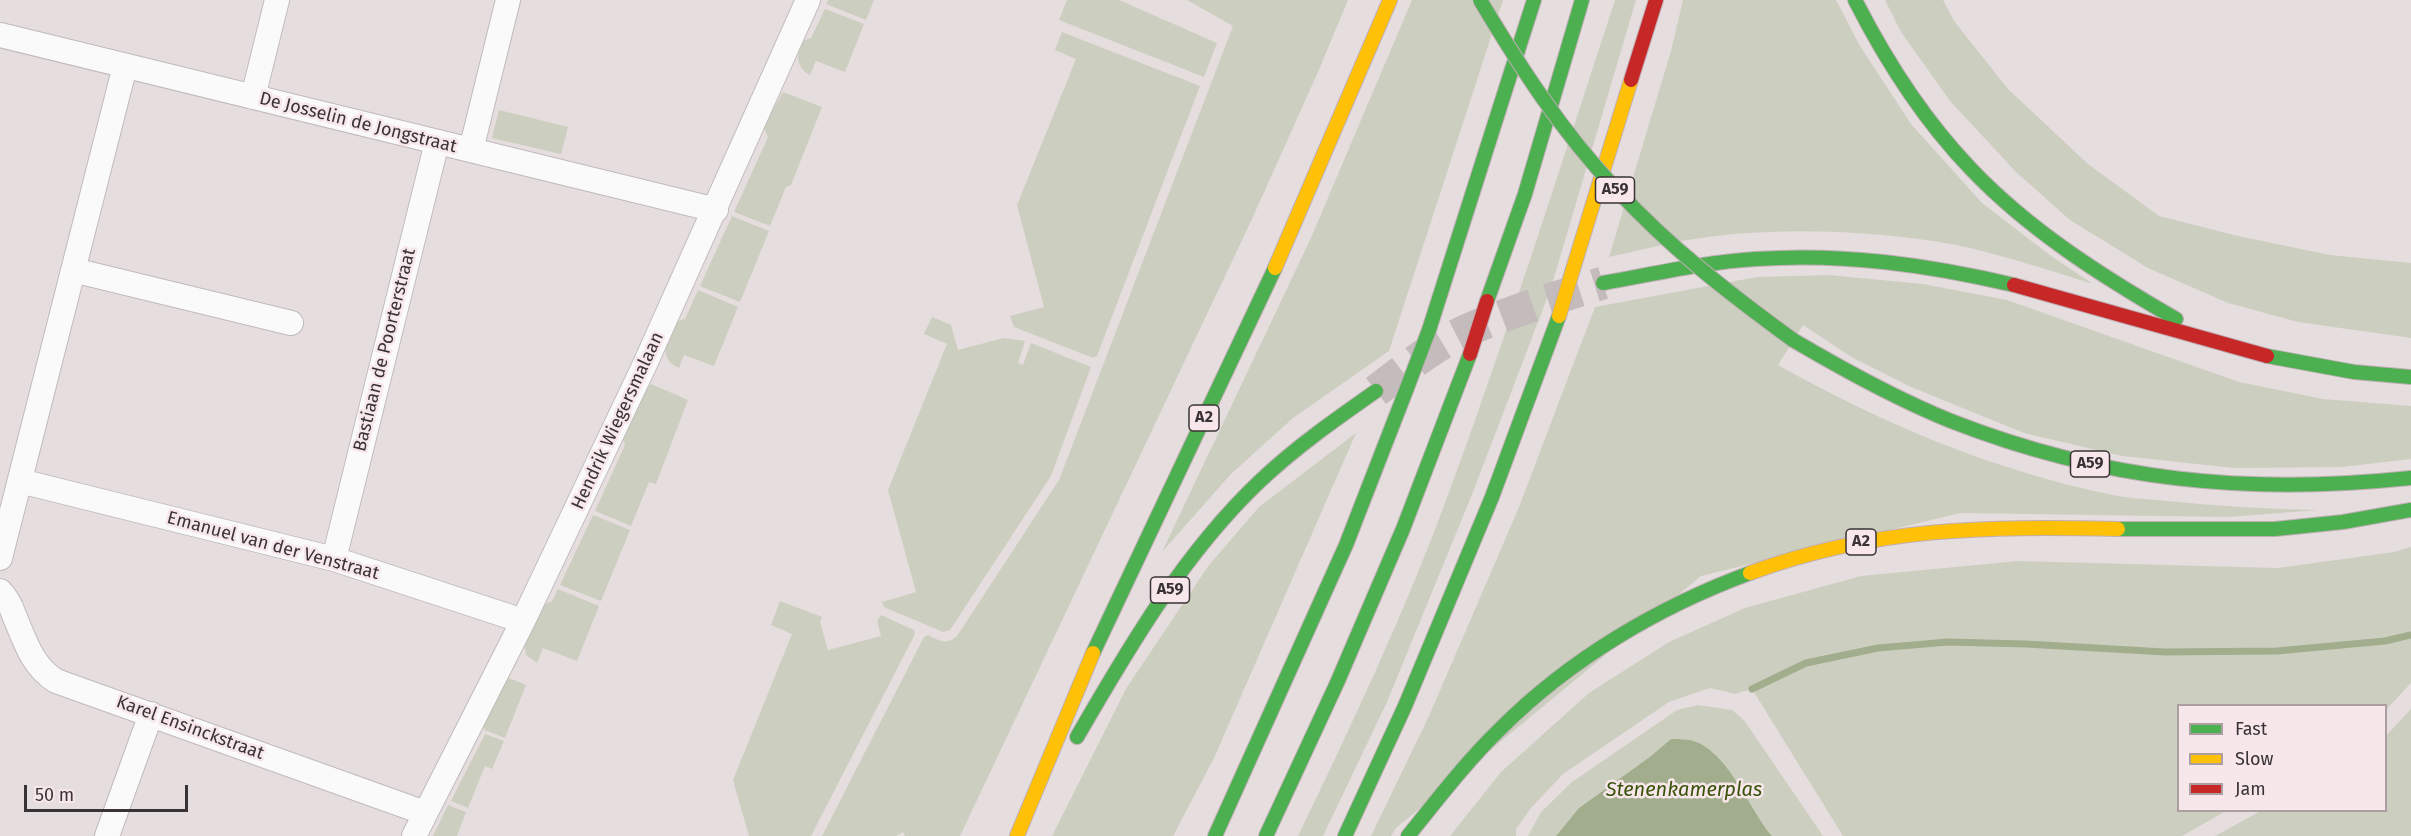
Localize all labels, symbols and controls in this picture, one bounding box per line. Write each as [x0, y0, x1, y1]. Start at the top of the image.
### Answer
street label: De Josselin de Jongstraat [257, 88, 459, 158]
road number: A59 [1596, 177, 1634, 203]
street label: Bastiaan de Poorterstraat [349, 246, 421, 454]
street label: Hendrik Wiegersmalaan [567, 329, 669, 513]
road number: A2 [1189, 405, 1219, 431]
road number: A59 [2070, 451, 2110, 477]
street label: Emanuel van der Venstraat [165, 507, 381, 585]
road number: A2 [1846, 529, 1876, 555]
road number: A59 [1150, 577, 1190, 603]
street label: Karel Ensinckstraat [113, 691, 267, 765]
legend [2177, 704, 2387, 812]
text: Fast [2235, 718, 2267, 740]
text: Slow [2235, 748, 2273, 770]
scale bar [27, 773, 190, 811]
water label: Stenenkamerplas [1606, 778, 1762, 802]
text: Jam [2235, 778, 2266, 800]
text: 50 m [35, 784, 74, 806]

